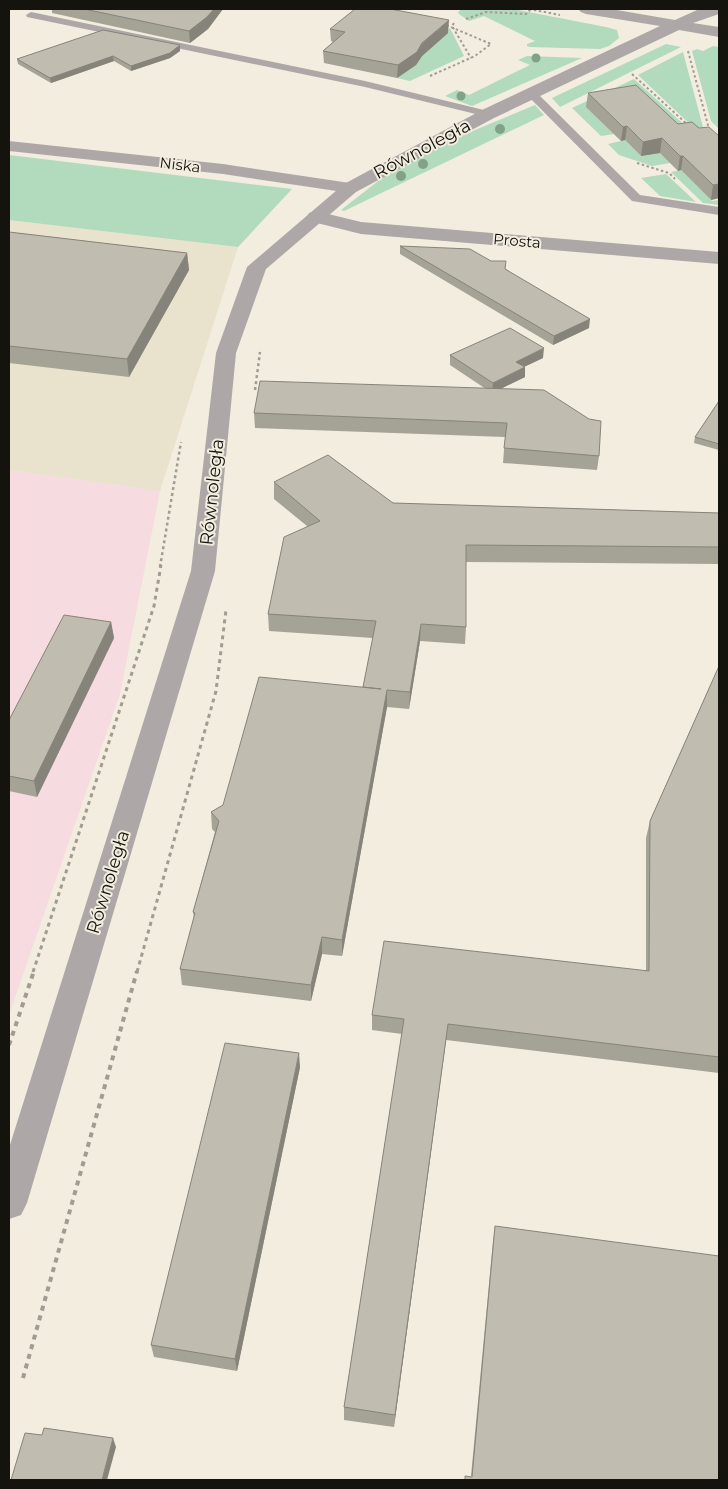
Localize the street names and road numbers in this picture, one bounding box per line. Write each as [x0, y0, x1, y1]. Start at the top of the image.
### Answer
street label: Równoległa [370, 114, 474, 184]
street label: Niska [158, 153, 202, 176]
street label: Prosta [492, 229, 542, 252]
street label: Równoległa [195, 438, 229, 546]
street label: Równoległa [82, 828, 134, 936]

